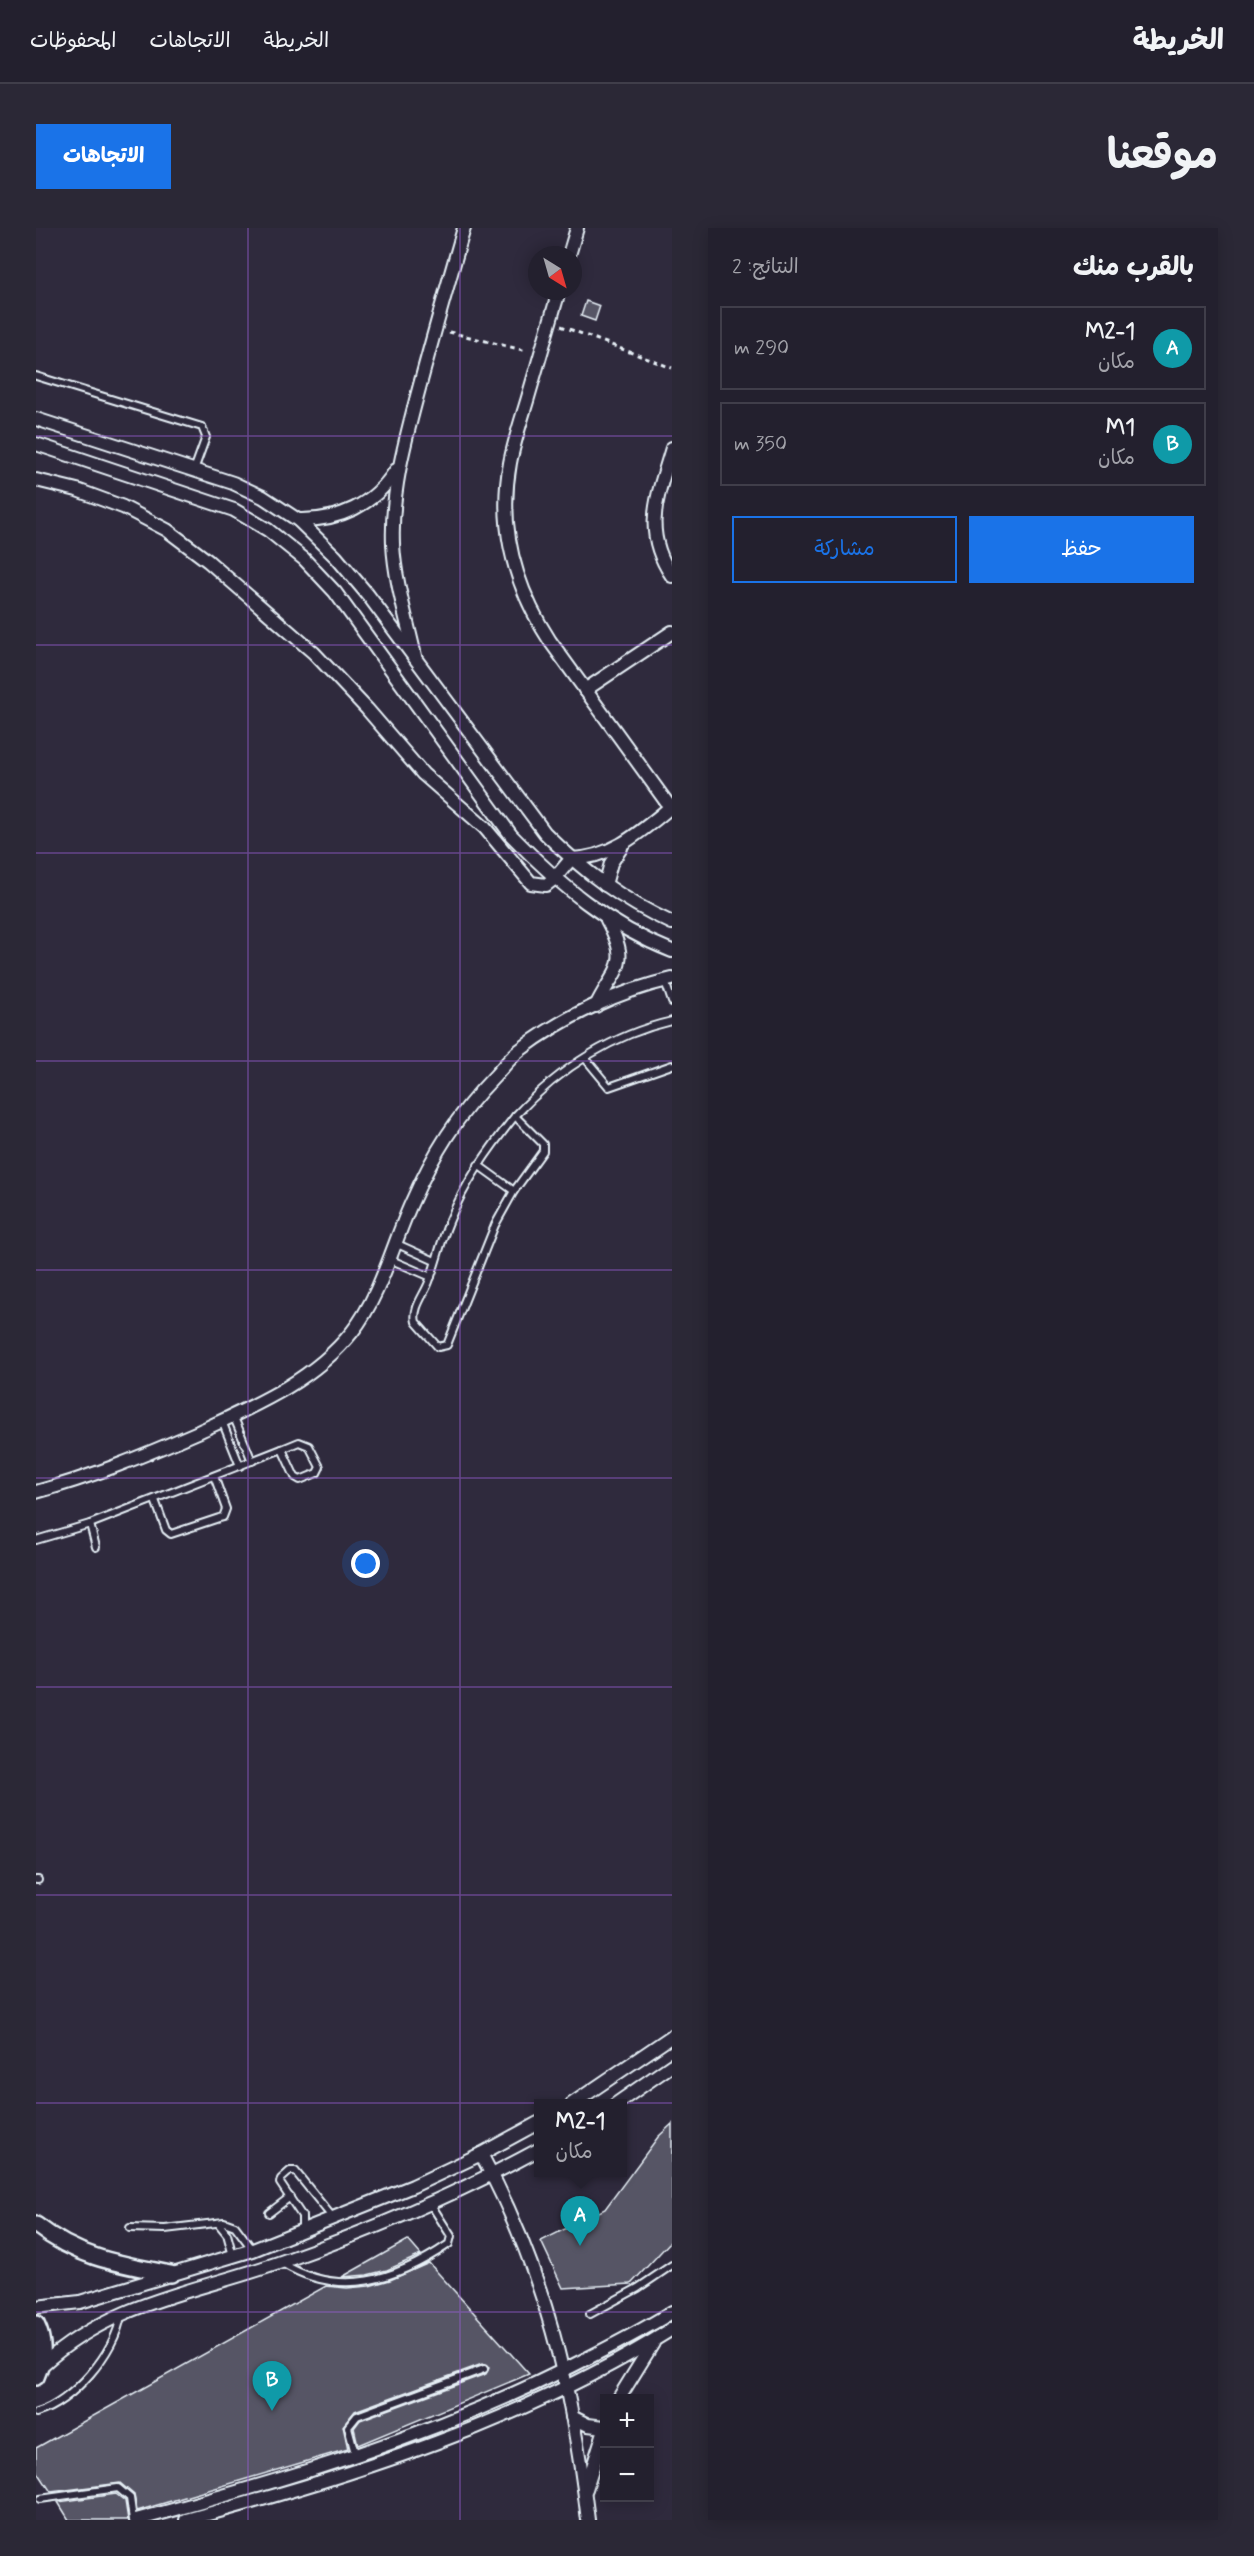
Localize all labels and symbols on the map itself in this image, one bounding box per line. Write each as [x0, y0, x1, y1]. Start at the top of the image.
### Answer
north arrow [528, 246, 582, 300]
your location [351, 1549, 380, 1578]
pin: A [560, 2196, 600, 2246]
pin: B [252, 2362, 292, 2411]

